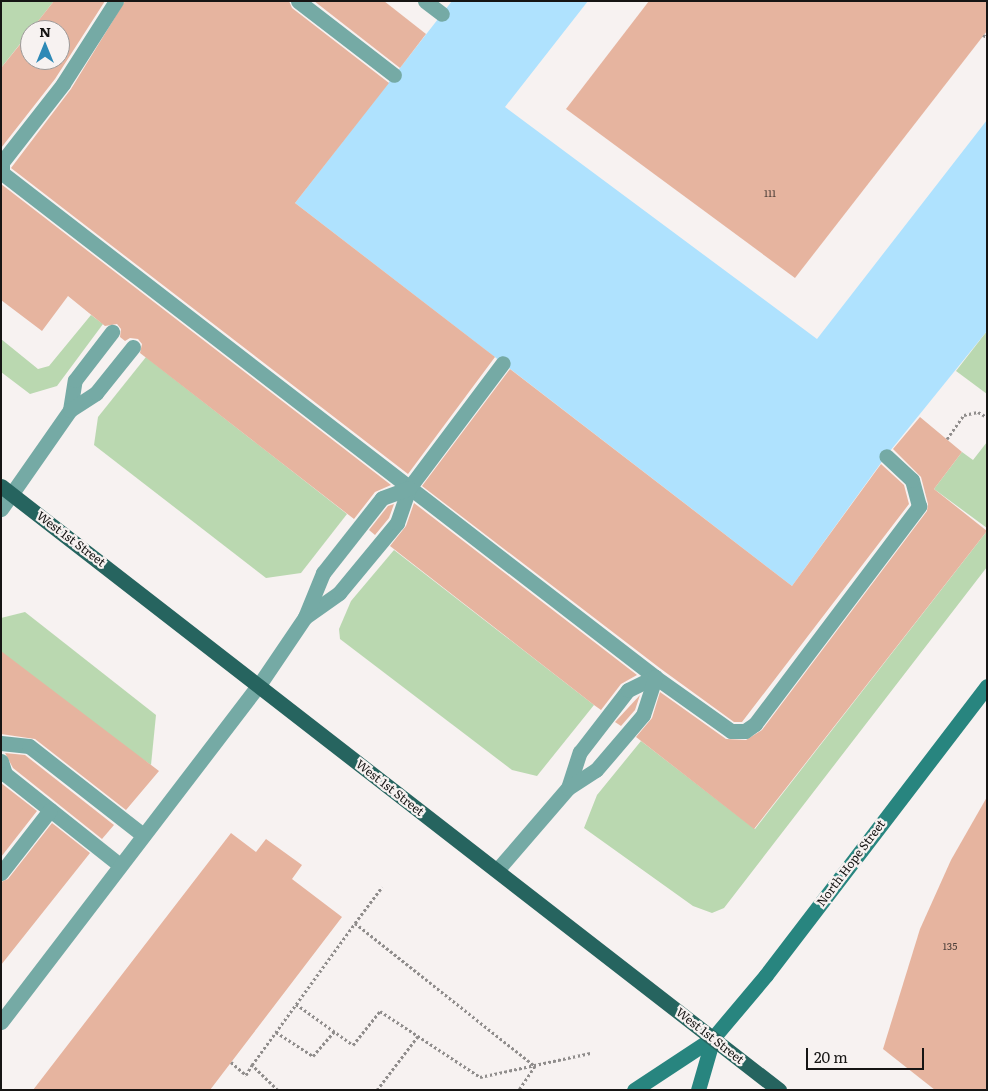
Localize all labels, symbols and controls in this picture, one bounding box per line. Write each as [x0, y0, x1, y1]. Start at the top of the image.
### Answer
north arrow [20, 20, 70, 70]
text: N [39, 21, 51, 41]
house number: 111 [764, 187, 776, 199]
street label: West 1st Street [34, 508, 108, 570]
street label: West 1st Street [353, 757, 427, 819]
street label: North Hope Street [814, 817, 888, 909]
house number: 135 [943, 940, 957, 952]
street label: West 1st Street [673, 1005, 747, 1067]
scale bar [808, 1038, 926, 1070]
text: 20 m [814, 1045, 848, 1068]

